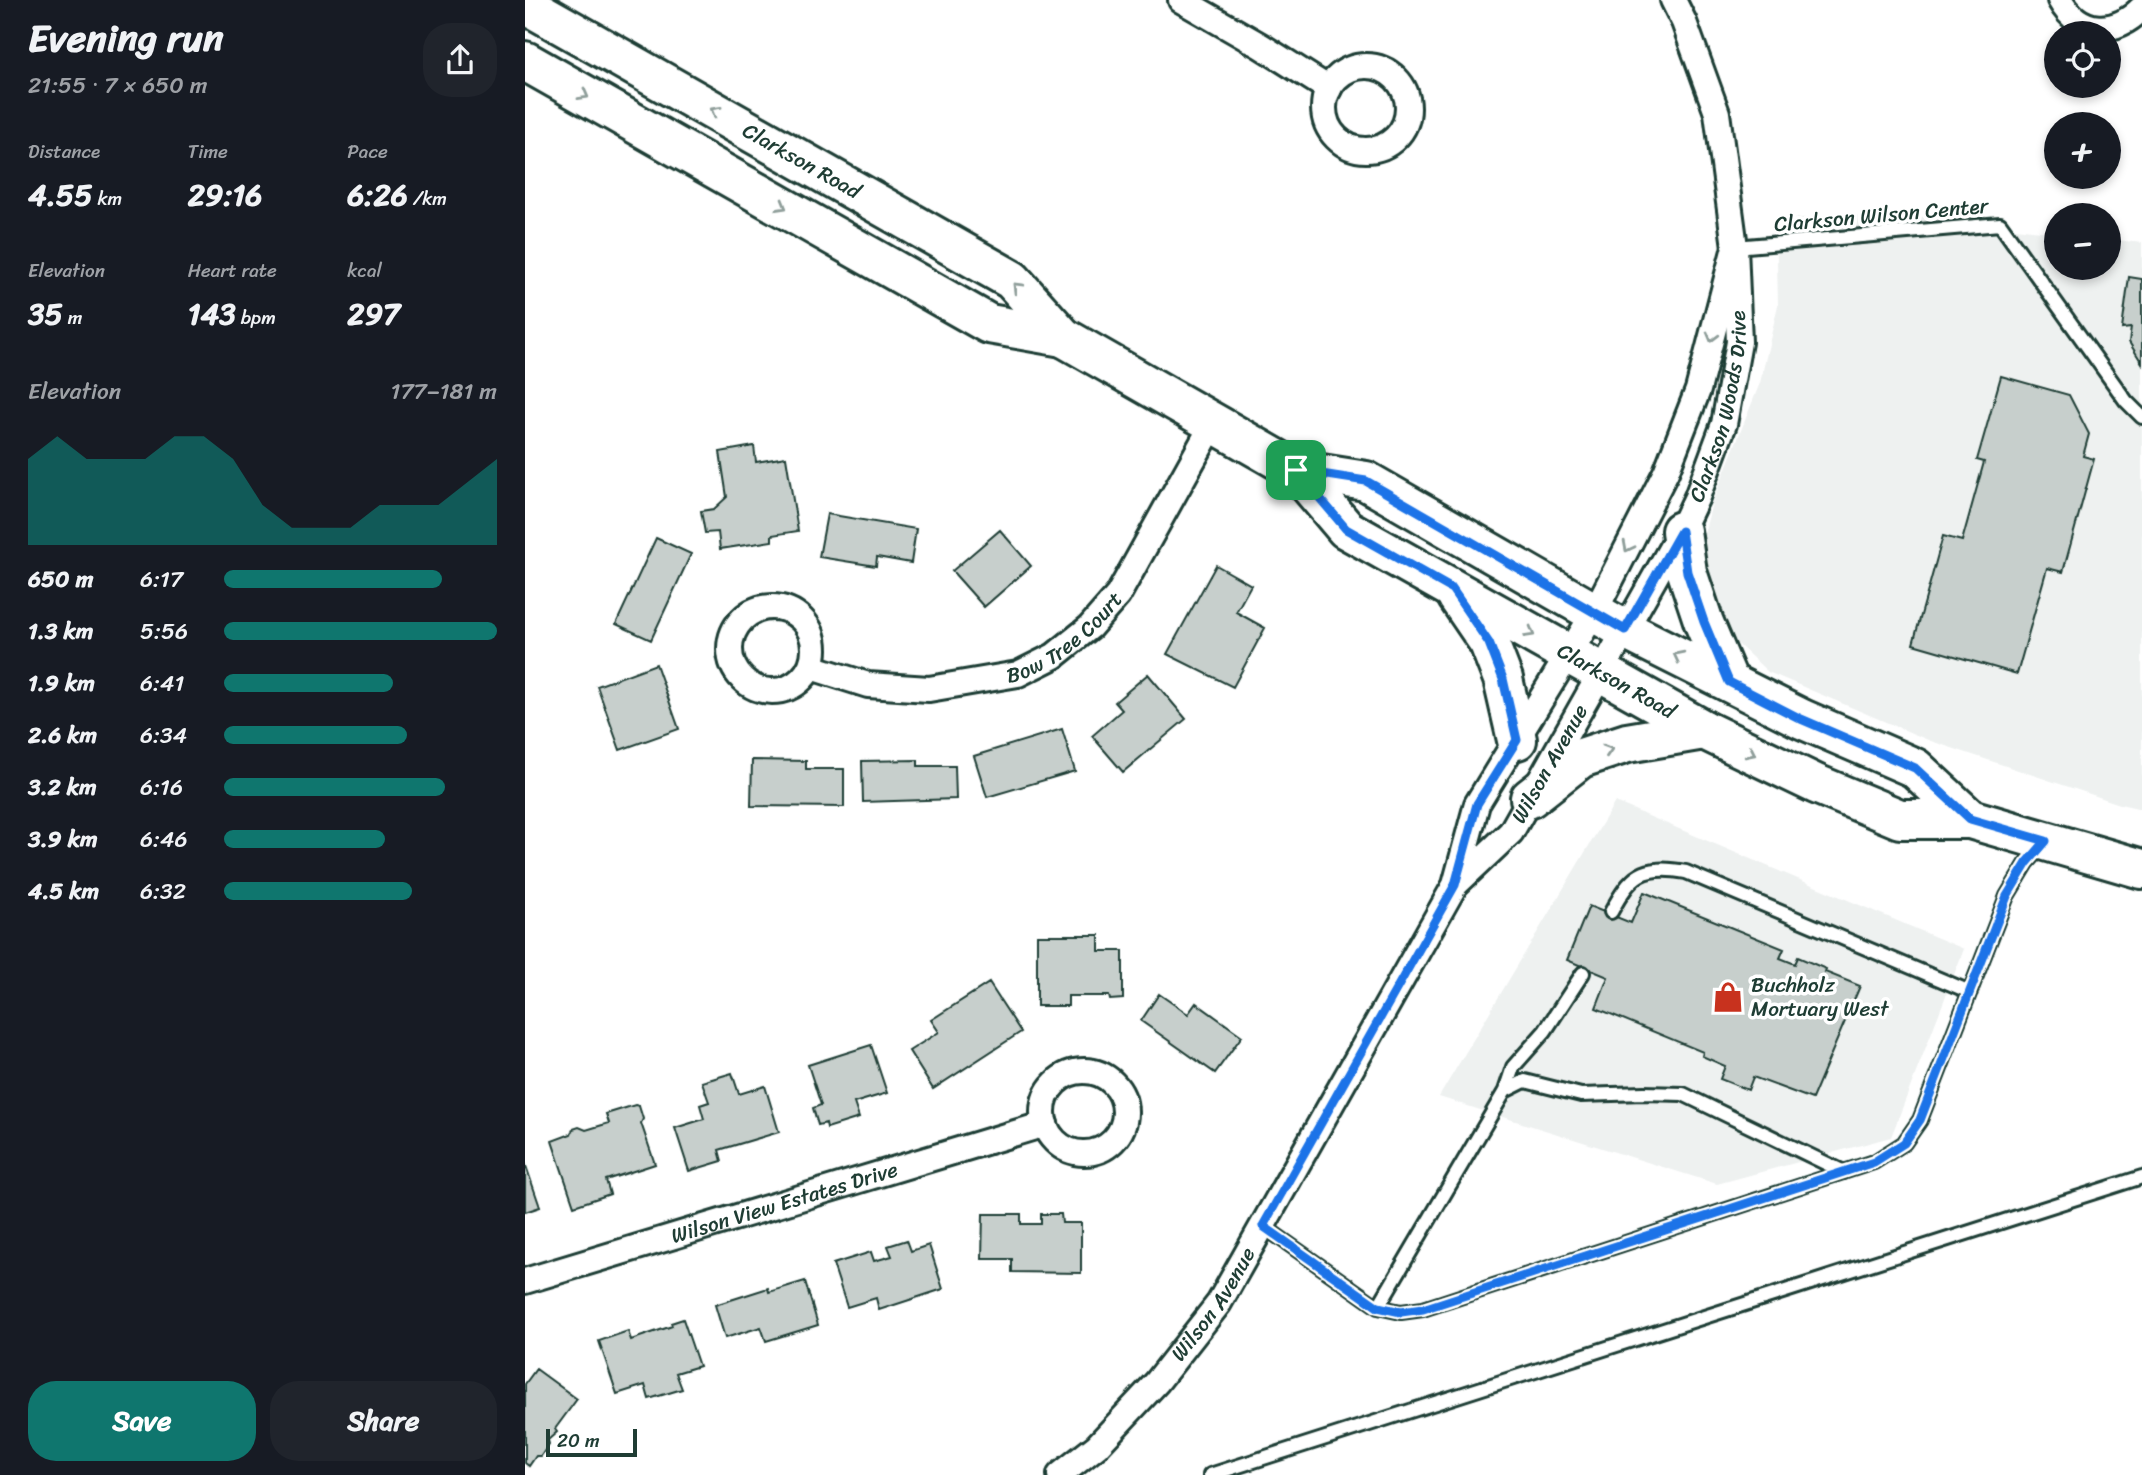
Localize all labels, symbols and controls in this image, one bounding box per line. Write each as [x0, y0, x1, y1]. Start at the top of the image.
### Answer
text: Evening run [28, 5, 224, 72]
map controls [2044, 21, 2121, 280]
button: locate [2044, 21, 2121, 98]
button: share [423, 23, 497, 97]
text: 21:55 · 7 × 650 m [28, 65, 208, 106]
one-way arrow [577, 86, 590, 99]
one-way arrow [710, 106, 723, 119]
street label: Clarkson Road [735, 112, 870, 211]
button: + [2044, 112, 2121, 189]
text: Distance [28, 135, 100, 168]
text: Time [188, 135, 228, 168]
text: Pace [347, 135, 388, 168]
text: 4.55 [28, 168, 92, 222]
text: 29:16 [188, 168, 262, 222]
text: 6:26 [347, 168, 408, 222]
text: km [92, 182, 122, 215]
text: /km [408, 182, 447, 215]
street label: Clarkson Wilson Center [1772, 187, 1991, 243]
one-way arrow [775, 198, 788, 211]
button: − [2044, 203, 2121, 280]
text: Elevation [28, 254, 105, 287]
text: Heart rate [188, 254, 277, 287]
text: kcal [347, 254, 382, 287]
one-way arrow [1013, 282, 1026, 295]
text: 35 [28, 287, 63, 341]
text: 143 [188, 287, 236, 341]
text: 297 [347, 287, 400, 341]
text: m [63, 301, 82, 334]
text: bpm [236, 301, 276, 334]
street label: Clarkson Woods Drive [1678, 310, 1758, 508]
one-way arrow [1706, 331, 1720, 343]
text: Elevation [28, 371, 121, 412]
text: 177–181 m [391, 371, 497, 412]
pin [1266, 440, 1326, 500]
icon: arrive [1277, 451, 1315, 489]
one-way arrow [1622, 540, 1636, 552]
text: 650 m [28, 559, 93, 600]
text: 6:17 [140, 559, 183, 600]
street label: Bow Tree Court [1004, 582, 1132, 695]
text: 1.3 km [28, 611, 93, 652]
text: 5:56 [140, 611, 188, 652]
one-way arrow [1522, 625, 1535, 638]
street label: Clarkson Road [1550, 632, 1685, 730]
one-way arrow [1673, 650, 1685, 664]
text: 1.9 km [28, 663, 95, 704]
text: 6:41 [140, 663, 184, 704]
street label: Wilson Avenue [1500, 697, 1599, 831]
text: 2.6 km [28, 715, 97, 756]
text: 6:34 [140, 715, 187, 756]
one-way arrow [1601, 743, 1613, 758]
one-way arrow [1744, 745, 1756, 759]
text: 3.2 km [28, 767, 97, 808]
text: 6:16 [140, 767, 183, 808]
text: 3.9 km [28, 819, 98, 860]
text: 6:46 [140, 819, 187, 860]
text: 4.5 km [28, 871, 99, 912]
text: 6:32 [140, 871, 186, 912]
place label: Buchholz Mortuary West [1751, 966, 1890, 1028]
shop icon: Buchholz Mortuary West [1711, 980, 1745, 1014]
street label: Wilson View Estates Drive [666, 1150, 903, 1255]
street label: Wilson Avenue [1161, 1240, 1266, 1370]
button: Save [28, 1381, 256, 1461]
button: Share [270, 1381, 497, 1461]
text: 20 m [557, 1424, 600, 1457]
scale bar [546, 1426, 637, 1458]

